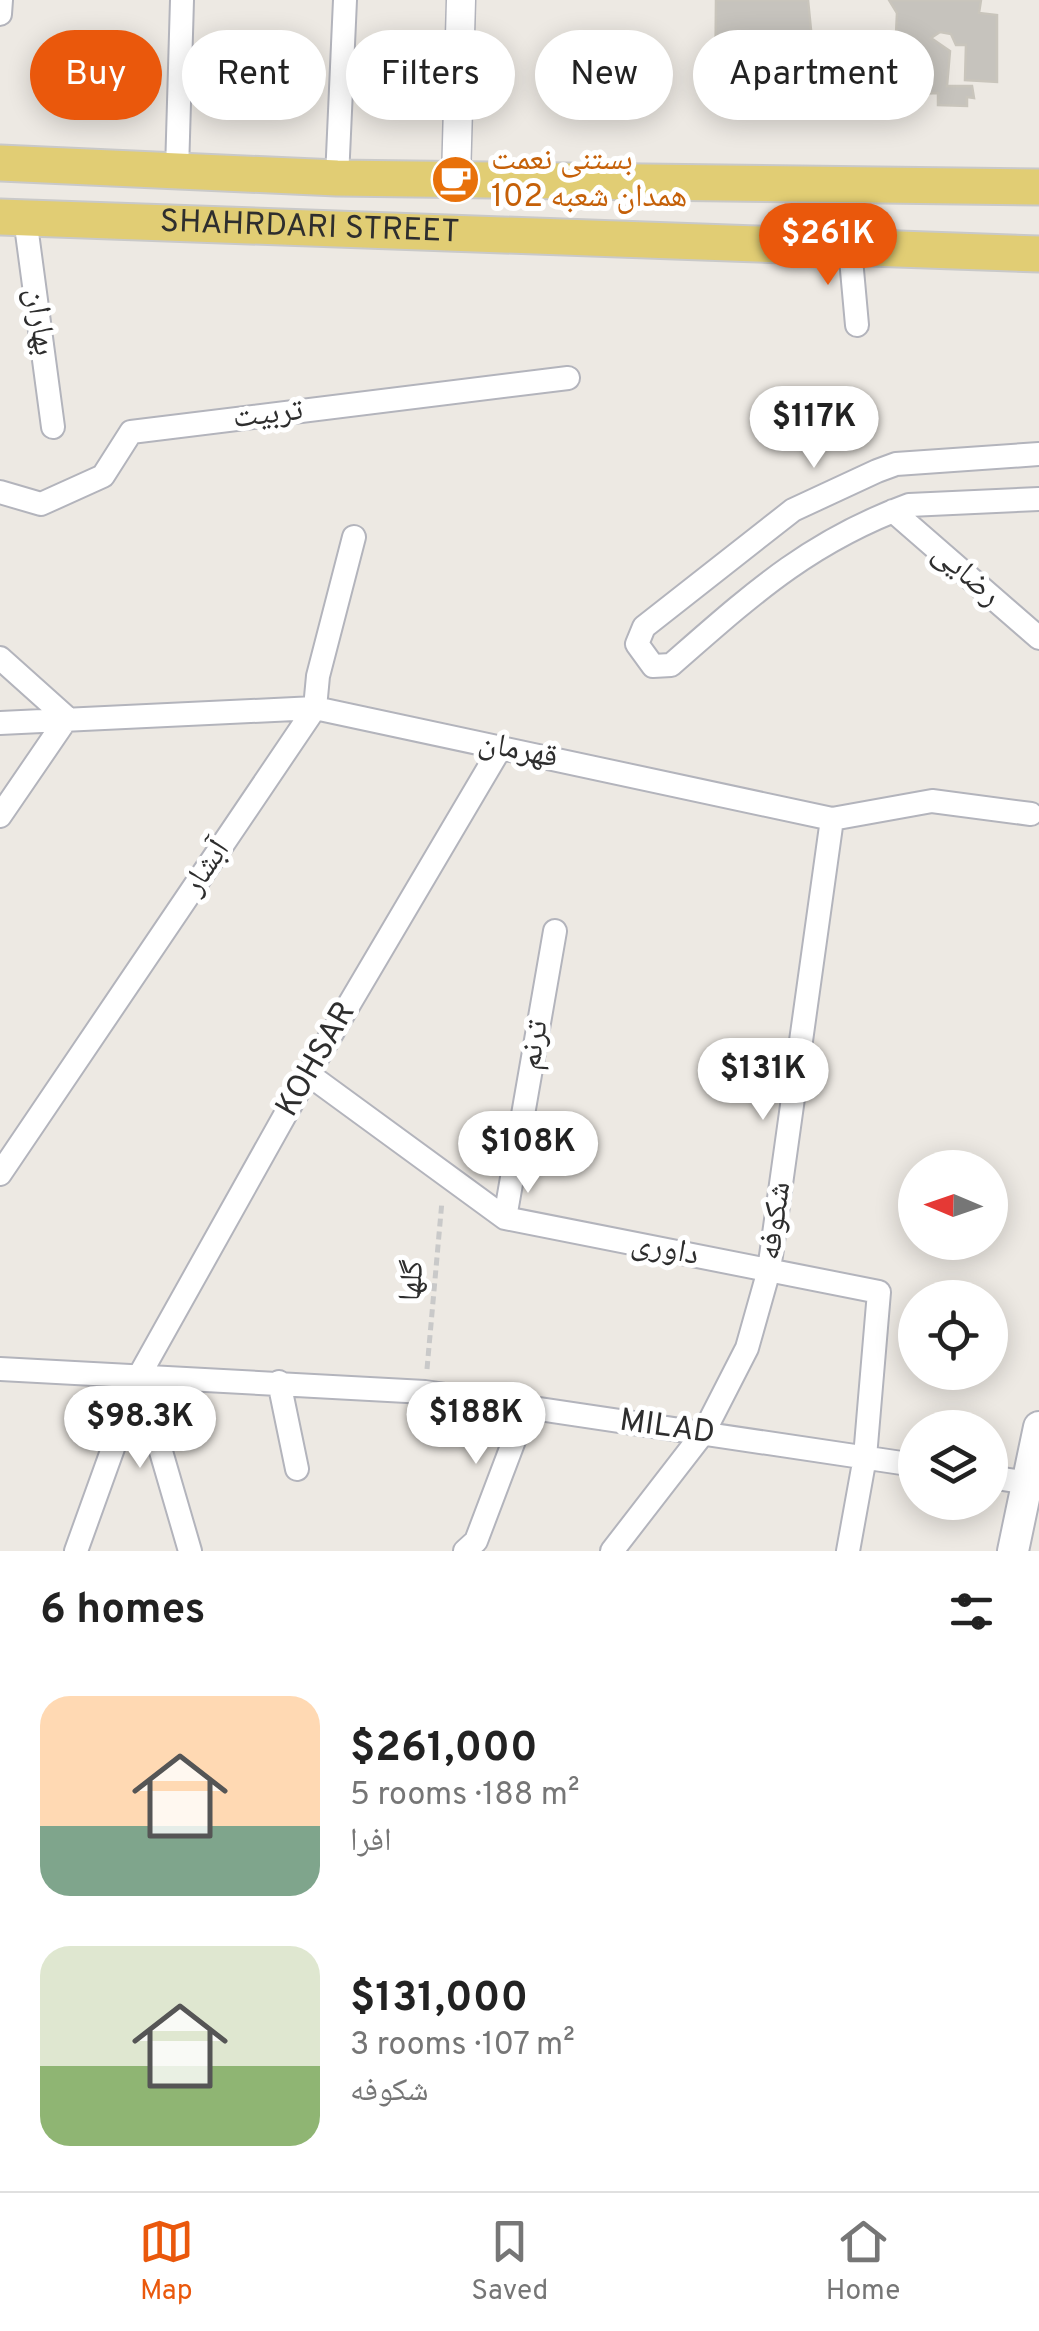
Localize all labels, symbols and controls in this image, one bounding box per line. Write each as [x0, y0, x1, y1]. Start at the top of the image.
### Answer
chip: Buy [30, 30, 162, 120]
chip: Rent [182, 30, 326, 120]
chip: Filters [346, 30, 515, 120]
chip: New [535, 30, 673, 120]
chip: Apartment [693, 30, 934, 120]
place label: بستنی نعمت همدان شعبه 102 [491, 141, 687, 218]
cafe icon: بستنی نعمت همدان شعبه 102 [430, 153, 482, 205]
street label: SHAHRDARI STREET [159, 203, 460, 253]
pin: $261K [758, 203, 898, 288]
text: $261K [781, 215, 875, 255]
street label: بهاران [14, 286, 64, 358]
pin: $117K [744, 386, 884, 471]
street label: تربیت [231, 391, 305, 439]
text: $117K [772, 398, 856, 438]
street label: رضایی [923, 534, 1009, 616]
street label: قهرمان [475, 723, 561, 779]
street label: آبشار [174, 832, 240, 904]
street label: KOHSAR [268, 995, 366, 1125]
street label: ترنم [511, 1017, 559, 1073]
pin: $131K [693, 1038, 833, 1123]
text: $131K [720, 1050, 806, 1090]
pin: $108K [458, 1111, 598, 1196]
text: $108K [480, 1123, 576, 1163]
north arrow [898, 1150, 1008, 1260]
map controls [898, 1150, 1008, 1520]
street label: شکوفه [751, 1179, 801, 1263]
street label: داوری [628, 1224, 702, 1276]
street label: گلها [391, 1259, 435, 1303]
button: locate [898, 1280, 1008, 1390]
pin: $188K [406, 1382, 546, 1467]
pin: $98.3K [59, 1386, 221, 1471]
text: $188K [429, 1394, 523, 1434]
text: $98.3K [86, 1398, 194, 1438]
street label: MILAD [617, 1402, 717, 1454]
button: layers [898, 1410, 1008, 1520]
icon: filters [944, 1584, 999, 1639]
text: 6 homes [40, 1585, 205, 1638]
text: $261,000 [350, 1723, 538, 1776]
icon: home [120, 1736, 240, 1856]
text: 5 rooms · 188 m² [350, 1776, 580, 1816]
text: افرا [350, 1822, 392, 1862]
text: $131,000 [350, 1973, 528, 2026]
icon: home [120, 1986, 240, 2106]
text: 3 rooms · 107 m² [350, 2026, 575, 2066]
text: شکوفه [350, 2072, 429, 2112]
tab: Map [139, 2214, 194, 2310]
tab: Saved [471, 2214, 548, 2310]
tab: Home [826, 2214, 900, 2310]

